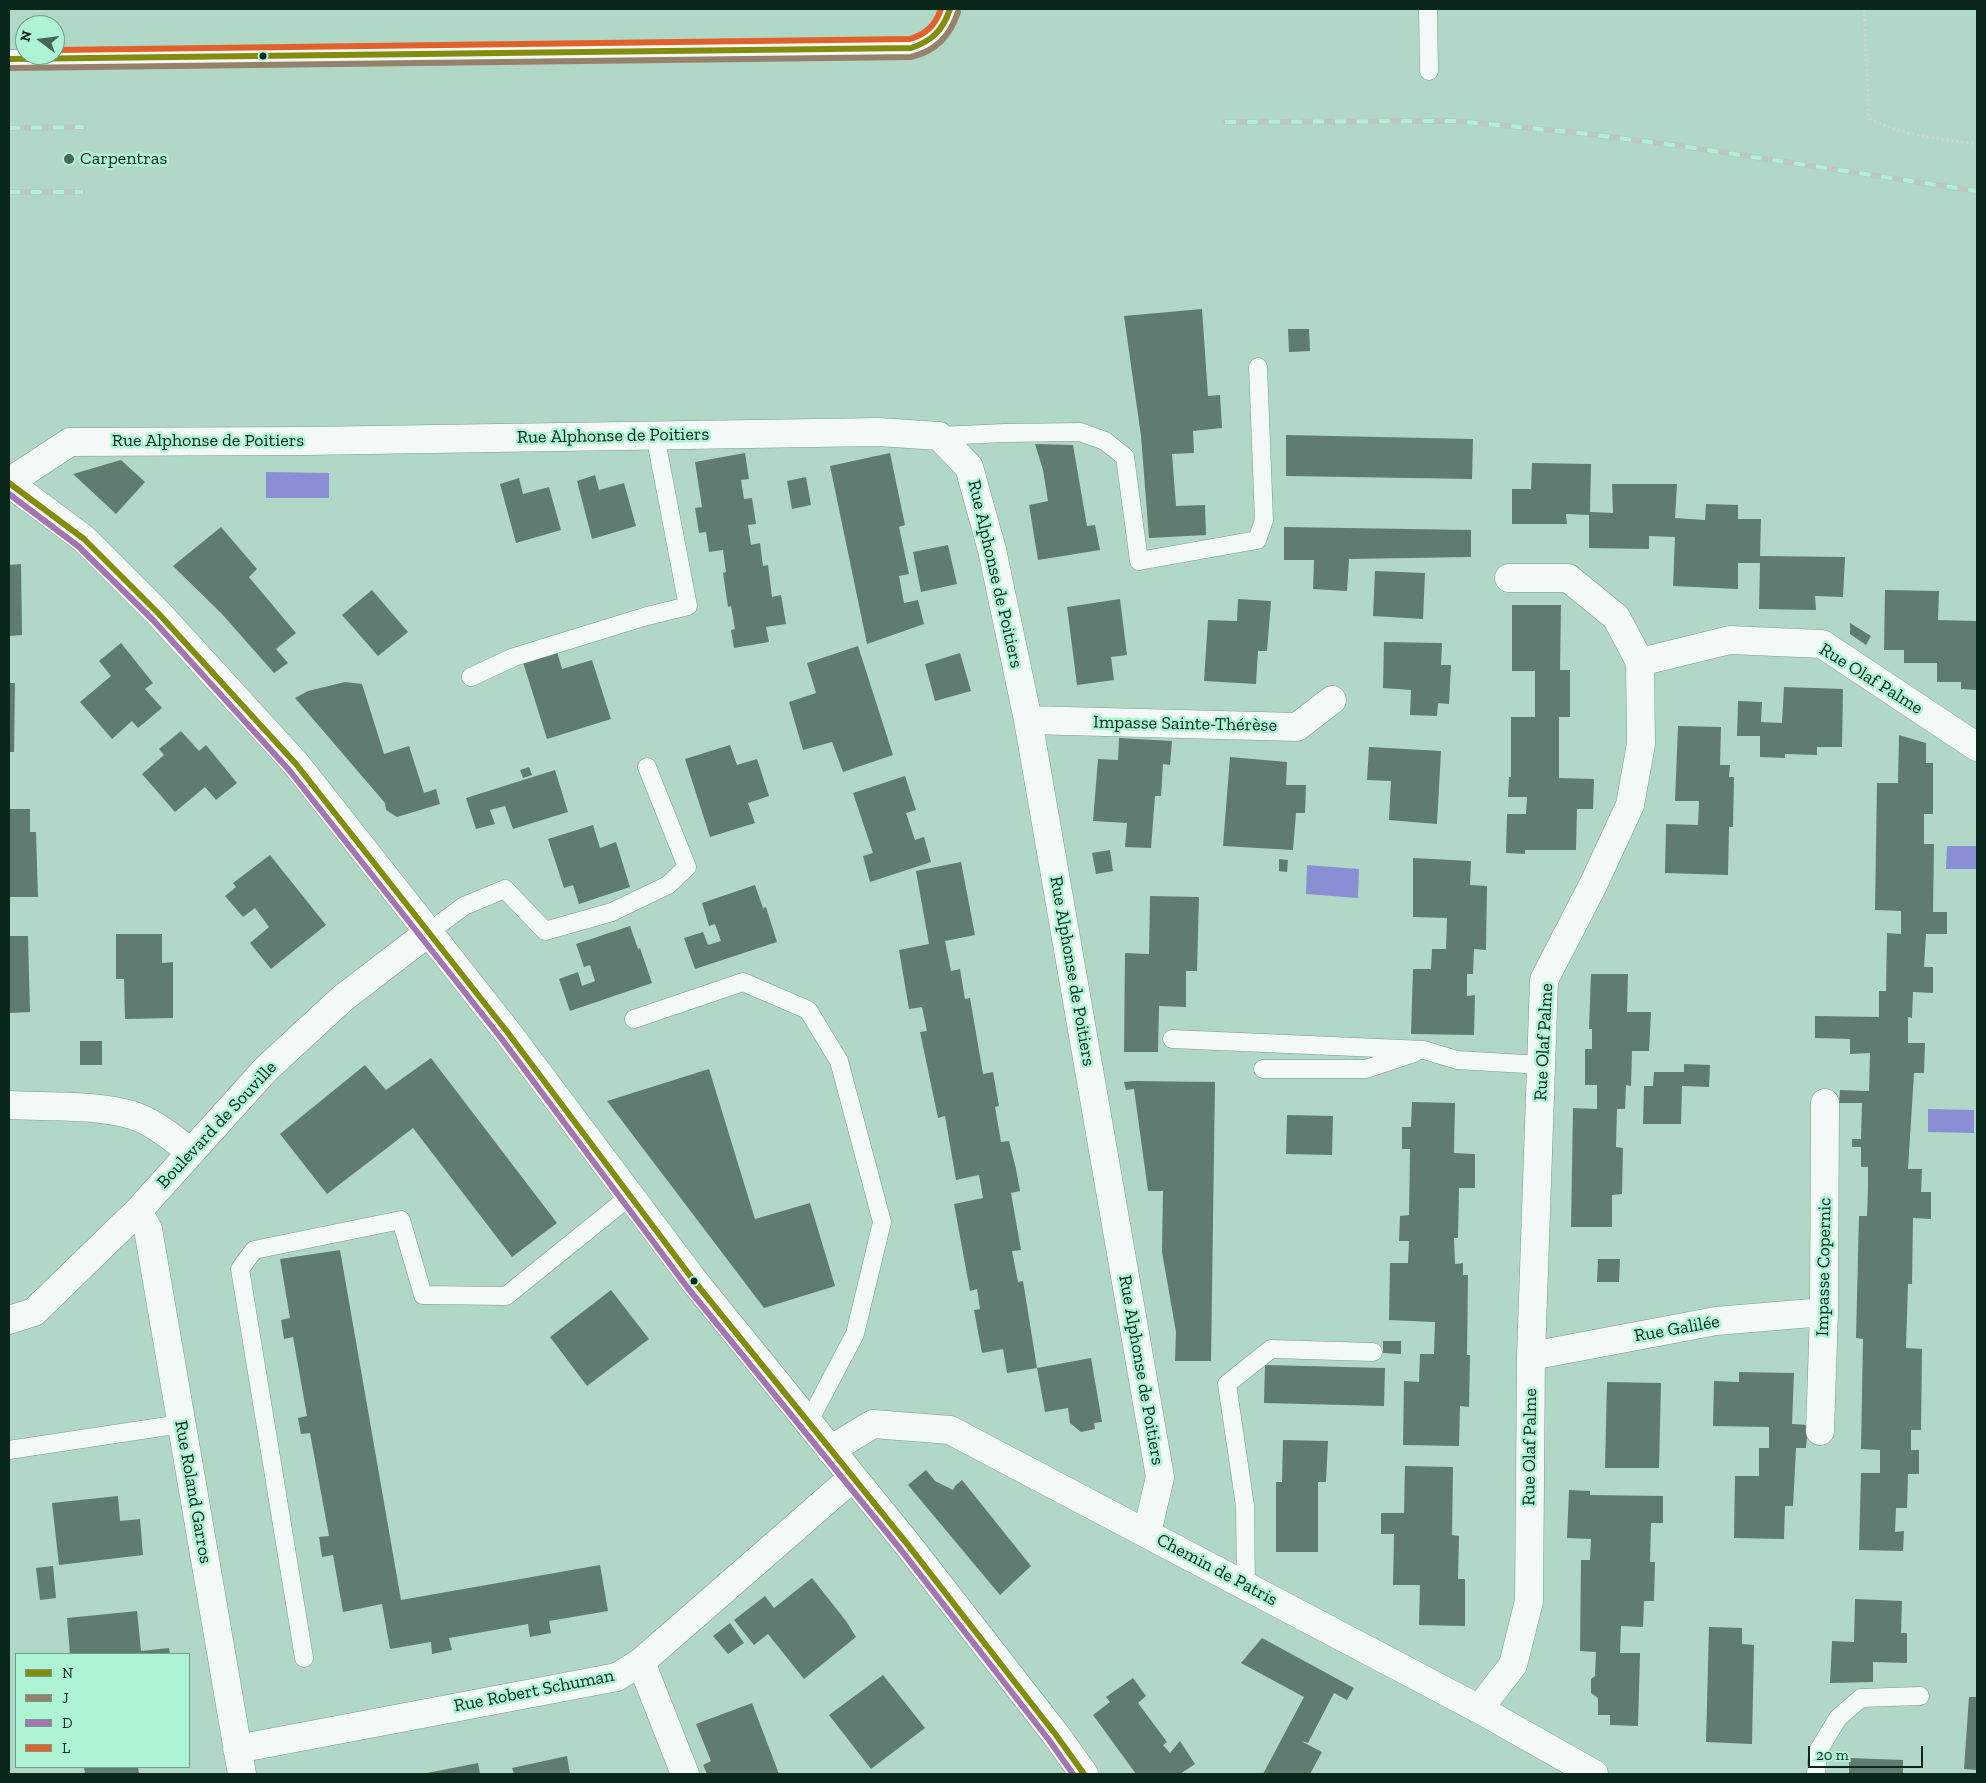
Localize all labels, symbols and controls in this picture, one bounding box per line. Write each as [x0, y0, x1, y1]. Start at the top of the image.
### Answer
north arrow [15, 15, 65, 65]
text: N [16, 29, 36, 44]
unlabelled marker [258, 51, 268, 61]
place label: Carpentras [80, 148, 167, 170]
marker: Carpentras [62, 152, 76, 166]
street label: Rue Alphonse de Poitiers [517, 424, 709, 448]
street label: Rue Alphonse de Poitiers [112, 430, 304, 452]
street label: Rue Alphonse de Poitiers [963, 478, 1027, 670]
street label: Rue Olaf Palme [1815, 639, 1927, 719]
street label: Impasse Sainte-Thérèse [1093, 712, 1277, 736]
street label: Rue Alphonse de Poitiers [1045, 874, 1099, 1068]
street label: Rue Olaf Palme [1530, 983, 1558, 1101]
street label: Boulevard de Souville [153, 1057, 281, 1193]
street label: Impasse Copernic [1812, 1197, 1836, 1337]
street label: Rue Alphonse de Poitiers [1114, 1273, 1168, 1467]
unlabelled marker [689, 1276, 699, 1286]
street label: Rue Galilée [1633, 1311, 1721, 1347]
street label: Rue Olaf Palme [1518, 1388, 1542, 1506]
street label: Rue Roland Garros [170, 1419, 216, 1565]
street label: Chemin de Patris [1153, 1529, 1281, 1611]
legend [15, 1653, 190, 1768]
text: N [62, 1664, 73, 1682]
street label: Rue Robert Schuman [452, 1665, 616, 1717]
text: J [62, 1689, 69, 1707]
text: D [62, 1714, 73, 1732]
scale bar [1811, 1736, 1926, 1768]
text: L [62, 1739, 70, 1757]
text: 20 m [1816, 1746, 1849, 1764]

